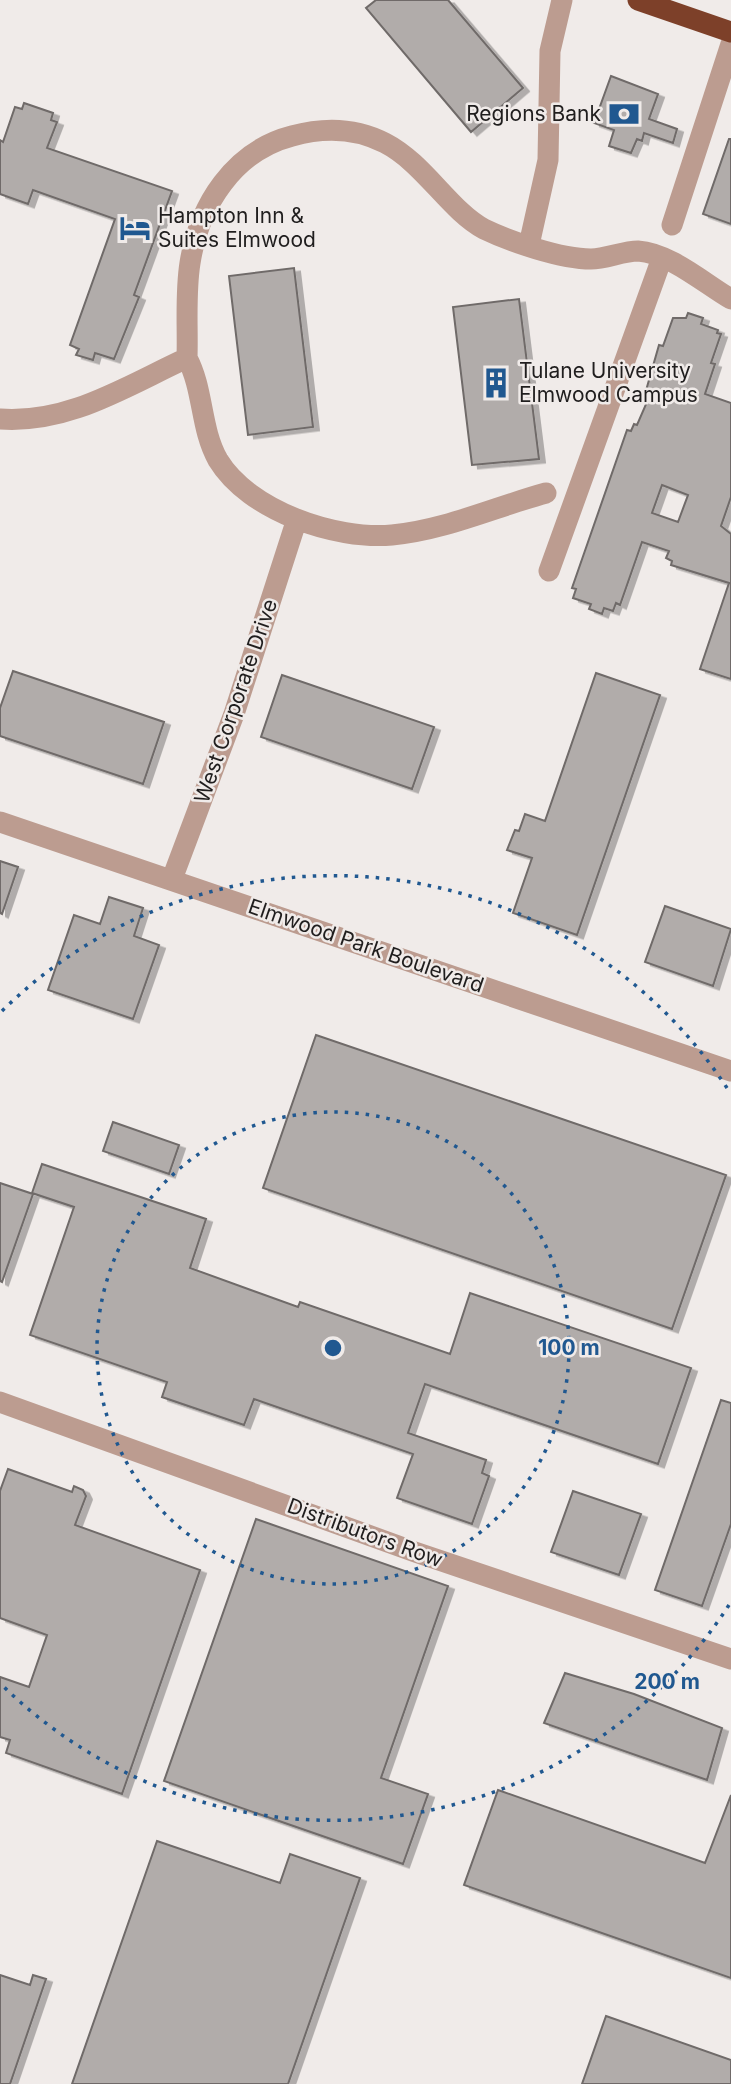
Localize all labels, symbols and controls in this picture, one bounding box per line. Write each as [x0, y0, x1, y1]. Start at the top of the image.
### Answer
bank icon: Regions Bank [607, 97, 641, 131]
place label: Regions Bank [466, 101, 601, 126]
place label: Hampton Inn & Suites Elmwood [158, 203, 316, 252]
hotel icon: Hampton Inn & Suites Elmwood [118, 211, 152, 245]
place label: Tulane University Elmwood Campus [519, 358, 698, 407]
building icon: Tulane University Elmwood Campus [479, 366, 513, 400]
street label: West Corporate Drive [189, 596, 282, 806]
street label: Elmwood Park Boulevard [245, 893, 487, 998]
text: 100 m [538, 1335, 600, 1360]
centre of rings [321, 1336, 345, 1360]
street label: Distributors Row [284, 1493, 446, 1572]
text: 200 m [634, 1669, 700, 1694]

